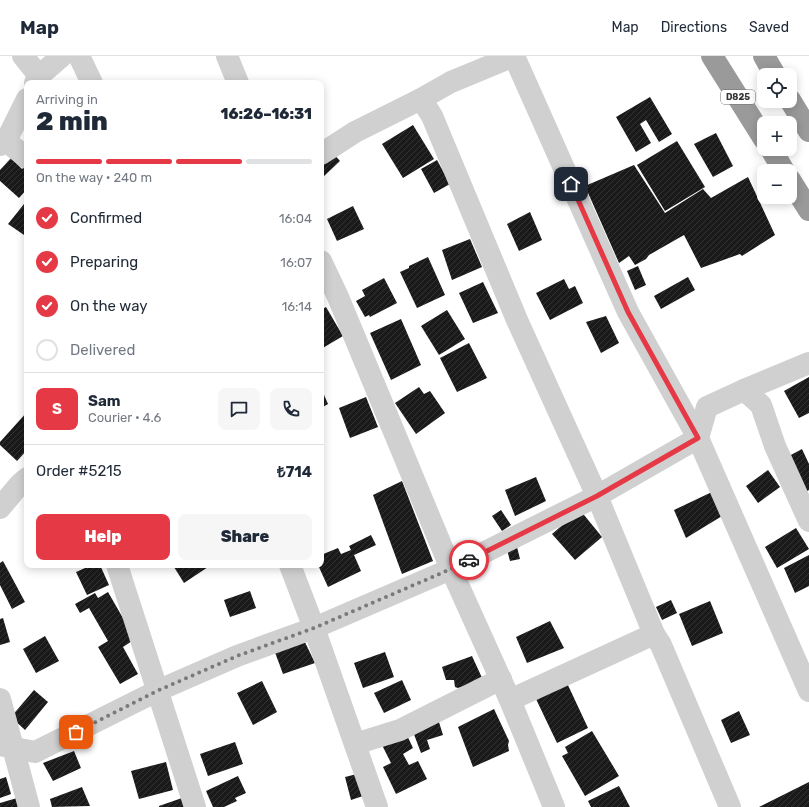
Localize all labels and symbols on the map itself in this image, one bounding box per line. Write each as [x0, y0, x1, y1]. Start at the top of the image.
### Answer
road number: D825 [721, 90, 755, 104]
pin [554, 167, 588, 201]
courier [449, 540, 489, 580]
pin [59, 715, 93, 749]

